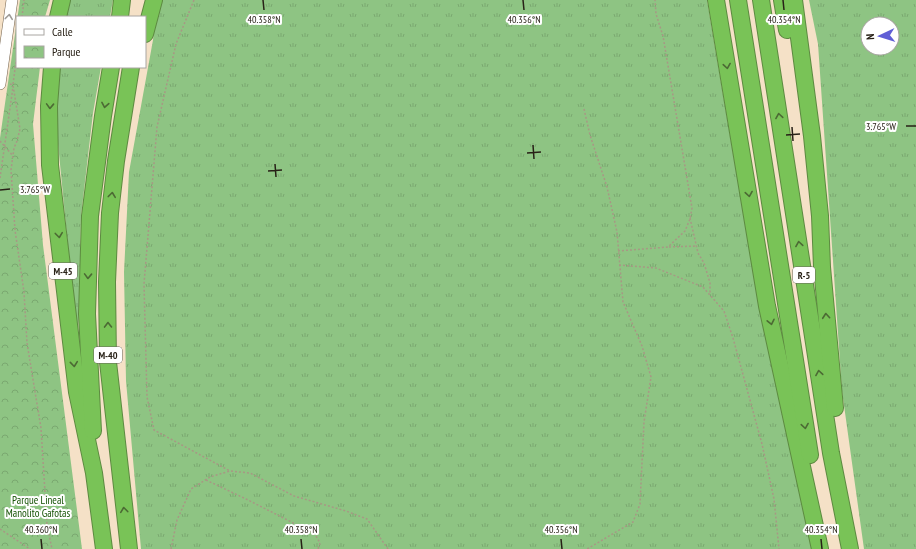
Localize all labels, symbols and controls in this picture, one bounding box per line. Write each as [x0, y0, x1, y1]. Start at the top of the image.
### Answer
text: 40.358°N [247, 13, 281, 26]
text: 40.356°N [507, 13, 541, 26]
text: 40.354°N [767, 13, 801, 26]
one-way arrow [5, 14, 14, 20]
legend [16, 16, 146, 68]
north arrow [860, 16, 900, 56]
text: Calle [52, 24, 73, 39]
text: N [863, 33, 877, 40]
text: Parque [52, 44, 81, 59]
one-way arrow [722, 63, 731, 69]
one-way arrow [101, 102, 109, 109]
one-way arrow [45, 103, 54, 109]
one-way arrow [775, 113, 784, 119]
text: 3.765°W [866, 120, 896, 133]
text: 3.765°W [20, 183, 50, 196]
one-way arrow [744, 191, 753, 197]
one-way arrow [107, 192, 116, 198]
one-way arrow [54, 232, 63, 238]
one-way arrow [795, 241, 804, 247]
road number: M-45 [49, 263, 77, 279]
road number: R-5 [793, 267, 815, 283]
one-way arrow [84, 273, 92, 279]
one-way arrow [822, 313, 831, 319]
one-way arrow [766, 319, 774, 326]
one-way arrow [103, 322, 112, 328]
road number: M-40 [94, 347, 122, 363]
one-way arrow [69, 361, 78, 368]
one-way arrow [815, 370, 824, 376]
one-way arrow [800, 423, 809, 429]
park label: Parque Lineal Manolito Gafotas [6, 493, 70, 520]
one-way arrow [120, 507, 129, 513]
text: 40.360°N [24, 523, 58, 536]
text: 40.358°N [284, 523, 318, 536]
text: 40.356°N [544, 523, 578, 536]
text: 40.354°N [804, 523, 838, 536]

